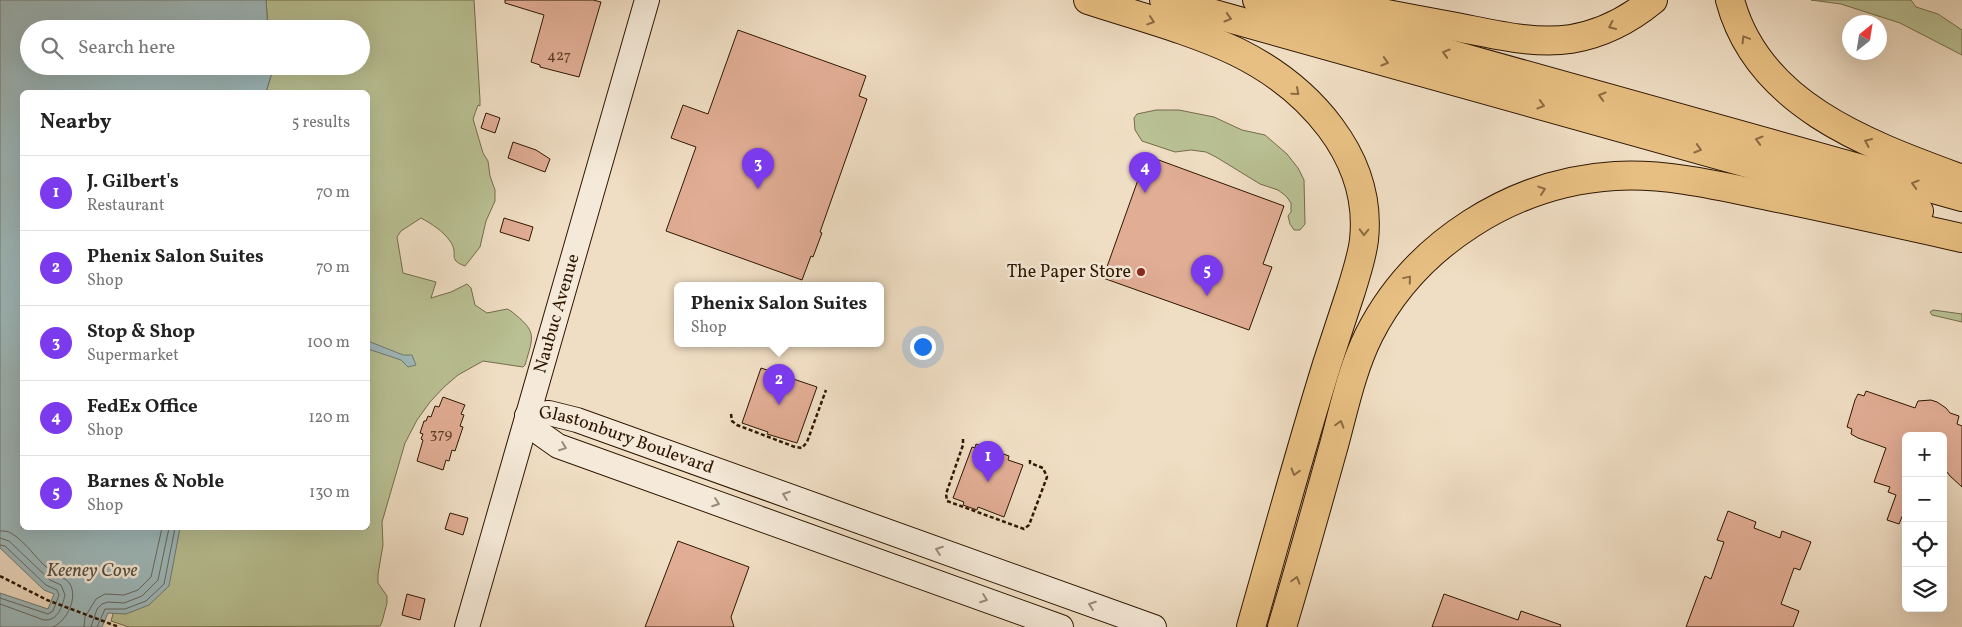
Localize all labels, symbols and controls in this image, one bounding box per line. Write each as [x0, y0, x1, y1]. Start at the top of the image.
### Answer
one-way arrow [1224, 12, 1233, 23]
one-way arrow [1146, 15, 1155, 25]
north arrow [1842, 15, 1887, 60]
one-way arrow [1608, 19, 1617, 29]
search box [20, 20, 370, 75]
icon: search [38, 34, 66, 62]
text: Search here [78, 35, 175, 61]
one-way arrow [1742, 35, 1752, 44]
house number: 427 [547, 46, 571, 67]
one-way arrow [1442, 48, 1450, 58]
one-way arrow [1380, 56, 1388, 66]
one-way arrow [1290, 86, 1299, 95]
one-way arrow [1598, 92, 1607, 102]
one-way arrow [1537, 100, 1545, 110]
text: Nearby [40, 108, 111, 137]
text: 5 results [292, 112, 350, 134]
one-way arrow [1755, 136, 1763, 146]
one-way arrow [1864, 138, 1873, 148]
one-way arrow [1693, 143, 1702, 154]
pin: 3 [742, 148, 774, 189]
pin: 4 [1129, 152, 1161, 193]
text: J. Gilbert's [87, 169, 179, 195]
one-way arrow [1911, 179, 1919, 190]
text: 1 [53, 182, 59, 204]
text: 70 m [316, 182, 350, 204]
one-way arrow [1537, 186, 1546, 196]
text: Restaurant [87, 195, 165, 217]
one-way arrow [1359, 228, 1370, 236]
text: Phenix Salon Suites [87, 244, 264, 270]
street label: Naubuc Avenue [528, 251, 586, 376]
pin: 5 [1191, 255, 1223, 296]
text: 2 [52, 257, 60, 279]
text: 70 m [316, 257, 350, 279]
place label: The Paper Store [1007, 260, 1131, 285]
marker: The Paper Store [1135, 266, 1147, 278]
text: Shop [87, 270, 123, 292]
one-way arrow [1402, 275, 1411, 284]
popup [674, 282, 884, 347]
text: Phenix Salon Suites [691, 291, 867, 317]
text: Shop [691, 317, 727, 339]
text: Stop & Shop [87, 319, 195, 345]
text: 3 [52, 332, 60, 354]
text: 100 m [307, 332, 350, 354]
your location [910, 334, 936, 360]
text: Supermarket [87, 345, 179, 367]
pin: 2 [763, 364, 795, 405]
text: FedEx Office [87, 394, 198, 420]
street label: Glastonbury Boulevard [538, 400, 717, 481]
text: 4 [51, 407, 61, 429]
text: 120 m [308, 407, 350, 429]
text: Shop [87, 420, 123, 442]
one-way arrow [1334, 420, 1344, 428]
house number: 379 [430, 424, 453, 445]
map controls [1902, 432, 1947, 612]
button: + [1902, 432, 1947, 477]
one-way arrow [558, 441, 567, 452]
pin: 1 [972, 441, 1004, 482]
one-way arrow [1290, 467, 1301, 476]
text: Barnes & Noble [87, 469, 224, 495]
button: − [1902, 477, 1947, 522]
text: 5 [52, 482, 60, 504]
text: 130 m [309, 482, 350, 504]
one-way arrow [783, 491, 791, 501]
text: Shop [87, 495, 123, 517]
one-way arrow [711, 497, 719, 507]
button: locate [1902, 522, 1947, 567]
one-way arrow [935, 546, 944, 556]
water label: Keeney Cove [46, 558, 138, 584]
button: layers [1902, 567, 1947, 612]
one-way arrow [1290, 577, 1300, 585]
one-way arrow [979, 593, 988, 603]
one-way arrow [1088, 601, 1097, 611]

